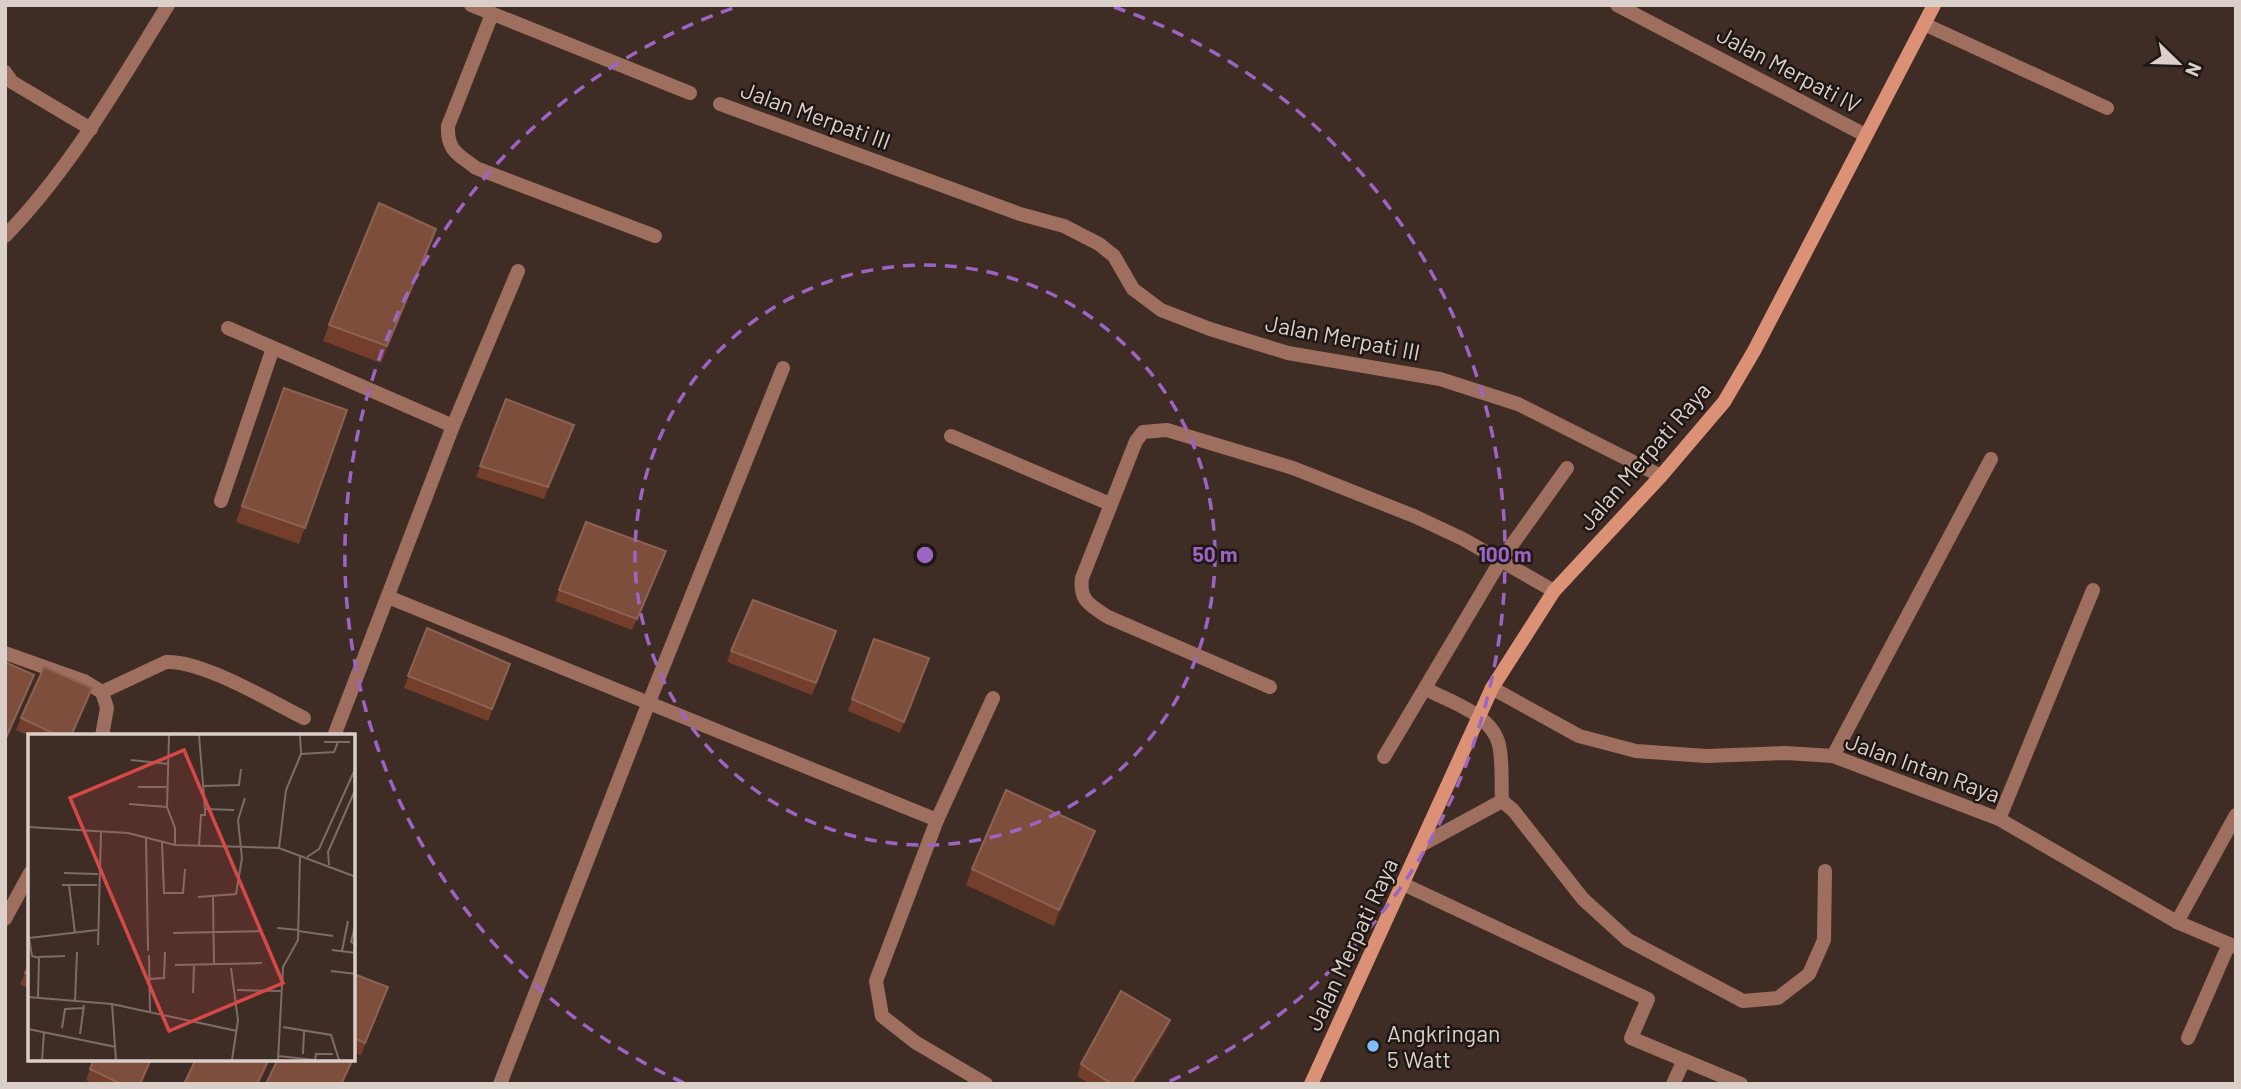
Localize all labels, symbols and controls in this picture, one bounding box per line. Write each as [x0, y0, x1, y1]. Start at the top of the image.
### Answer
street label: Jalan Merpati IV [1712, 19, 1866, 119]
north arrow [2143, 28, 2213, 98]
text: N [2181, 60, 2207, 80]
street label: Jalan Merpati III [737, 75, 895, 155]
street label: Jalan Merpati III [1263, 308, 1423, 366]
street label: Jalan Merpati Raya [1572, 376, 1716, 536]
text: 50 m [1192, 541, 1238, 566]
text: 100 m [1478, 541, 1532, 566]
centre of rings [913, 543, 937, 567]
street label: Jalan Intan Raya [1842, 726, 2004, 808]
inset map [28, 734, 355, 1061]
street label: Jalan Merpati Raya [1299, 853, 1403, 1035]
place label: Angkringan 5 Watt [1387, 1019, 1500, 1073]
marker: Angkringan 5 Watt [1365, 1038, 1381, 1054]

